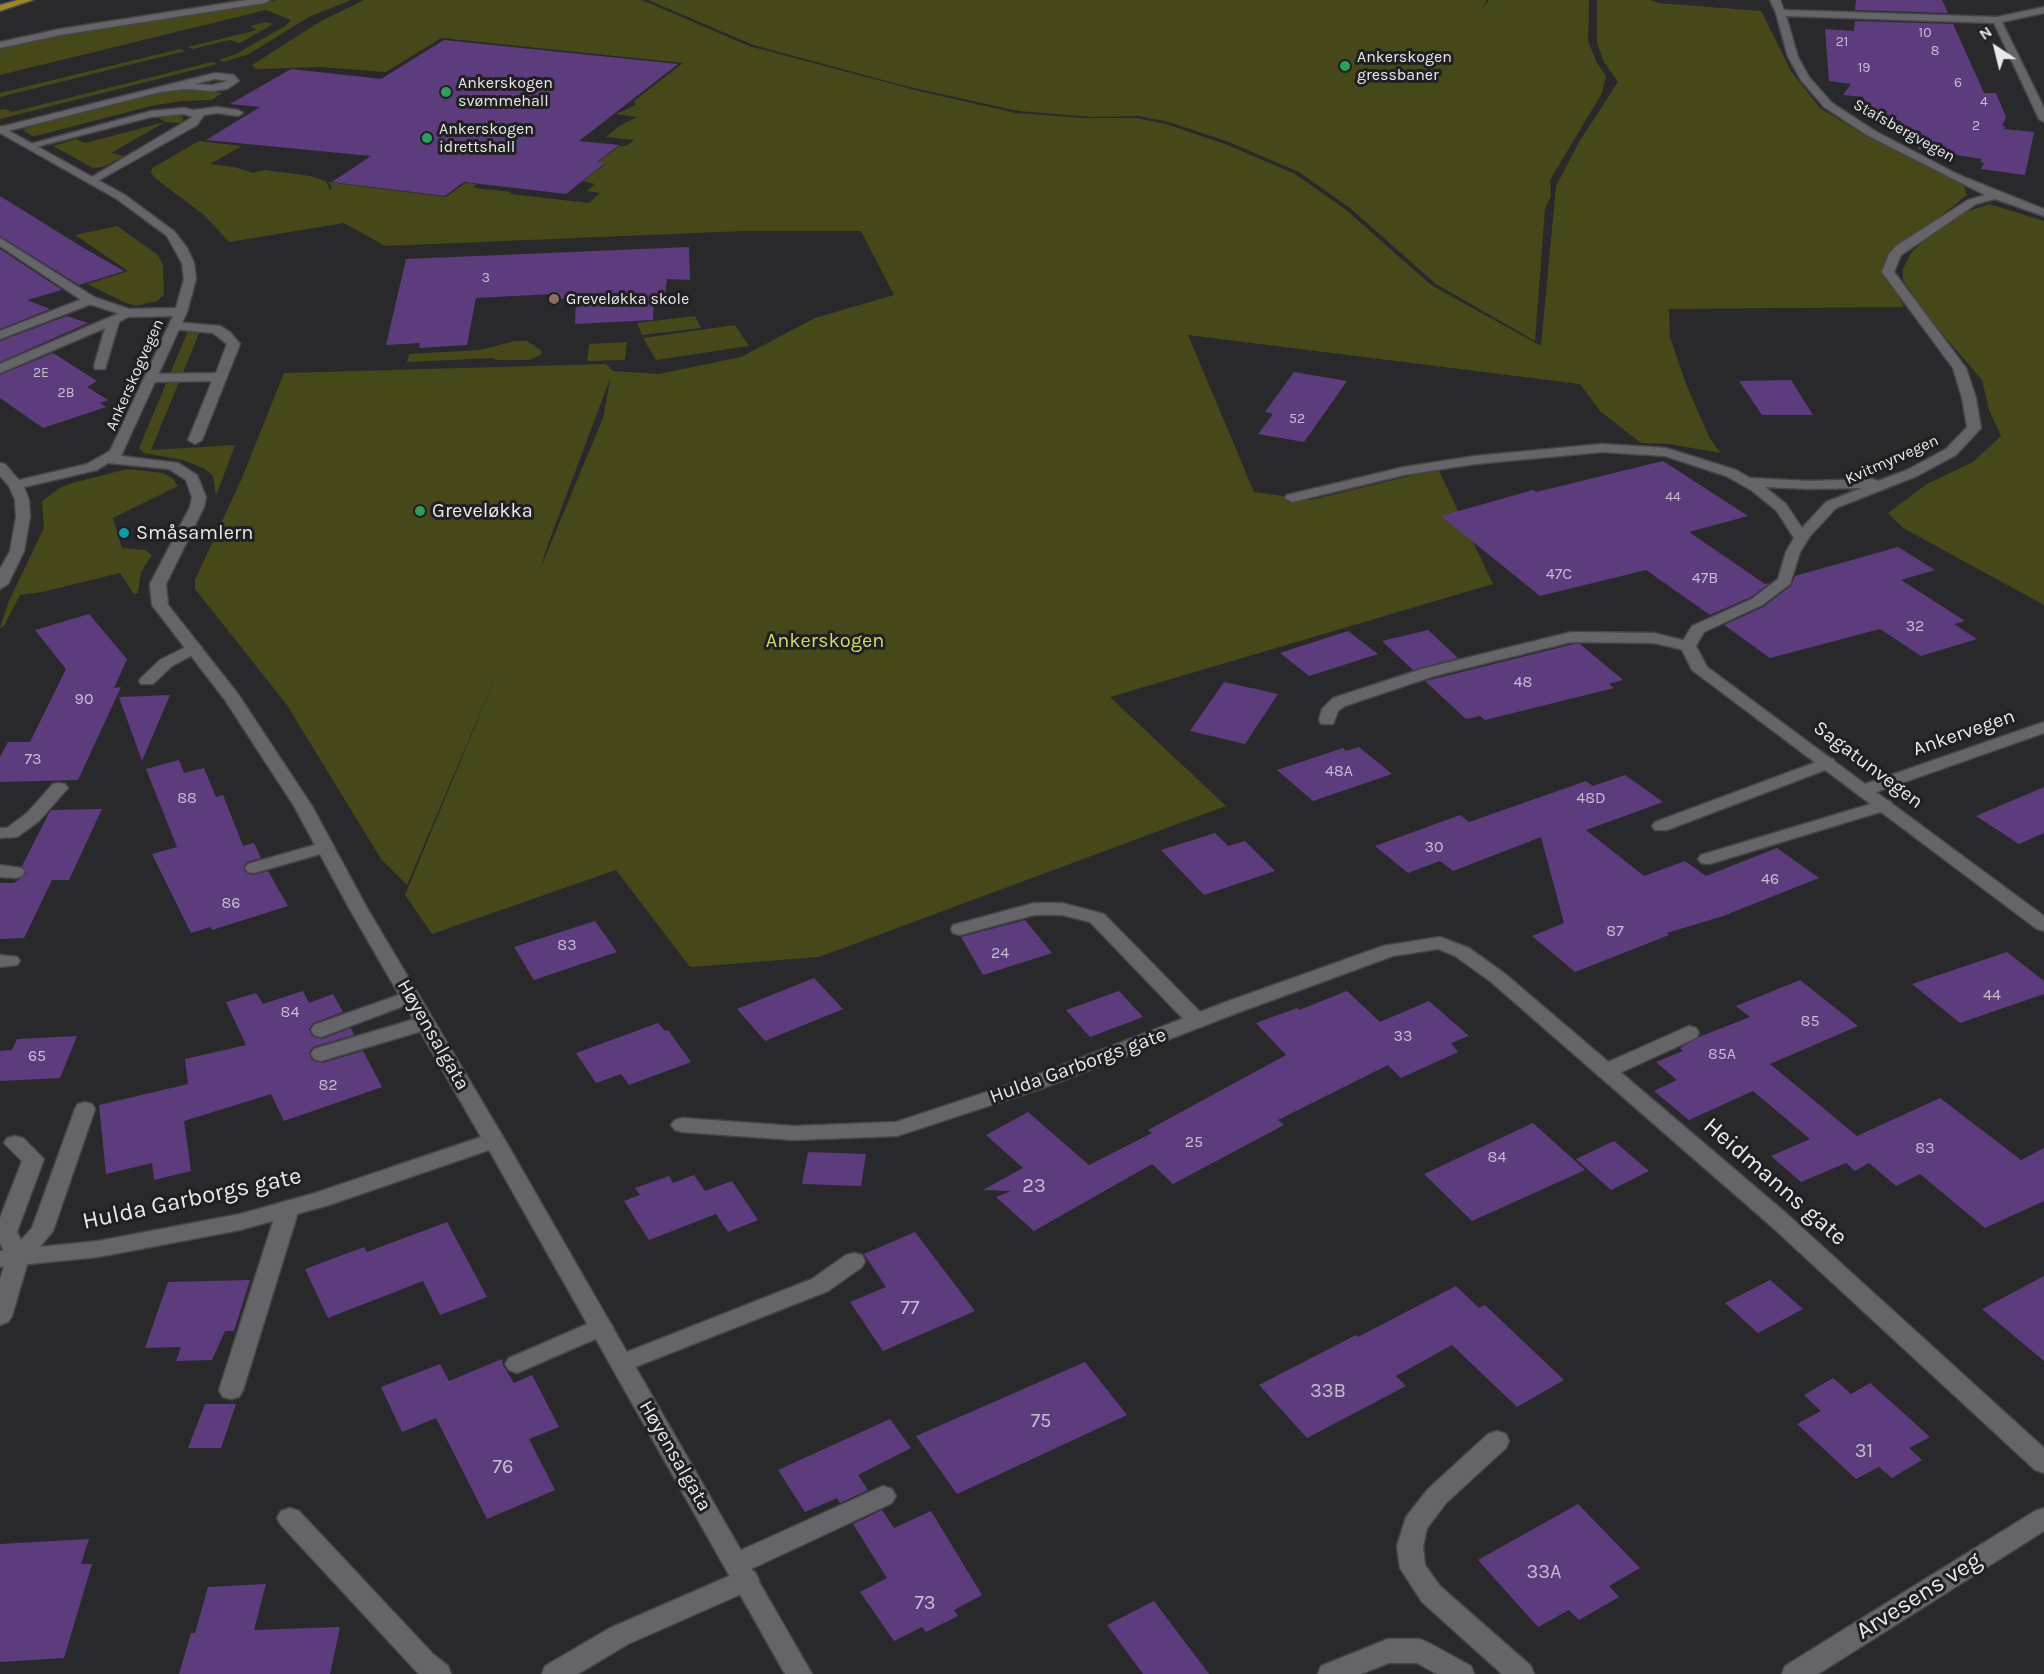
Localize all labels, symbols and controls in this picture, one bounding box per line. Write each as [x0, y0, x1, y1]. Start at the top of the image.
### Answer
north arrow [1966, 18, 2026, 78]
text: N [1975, 22, 1996, 44]
house number: 10 [1919, 25, 1931, 41]
house number: 21 [1836, 34, 1848, 50]
house number: 8 [1931, 43, 1939, 59]
place label: Ankerskogen gressbaner [1357, 47, 1452, 85]
marker: Ankerskogen gressbaner [1338, 59, 1352, 73]
house number: 19 [1858, 60, 1870, 76]
place label: Ankerskogen svømmehall [458, 73, 553, 111]
house number: 6 [1954, 75, 1962, 91]
marker: Ankerskogen svømmehall [439, 85, 453, 99]
house number: 4 [1980, 94, 1988, 110]
street label: Stafsbergvegen [1850, 95, 1958, 167]
house number: 2 [1972, 118, 1980, 134]
place label: Ankerskogen idrettshall [439, 119, 534, 157]
marker: Ankerskogen idrettshall [420, 131, 434, 145]
house number: 3 [482, 270, 490, 286]
place label: Greveløkka skole [566, 289, 689, 309]
marker: Greveløkka skole [547, 292, 561, 306]
street label: Ankerskogvegen [102, 316, 168, 434]
house number: 2E [33, 365, 49, 381]
house number: 2B [58, 385, 74, 401]
house number: 52 [1289, 411, 1305, 427]
street label: Kvitmyrvegen [1842, 431, 1942, 489]
house number: 44 [1665, 489, 1681, 505]
place label: Greveløkka [432, 499, 533, 523]
marker: Greveløkka [413, 504, 427, 518]
place label: Småsamlern [136, 521, 253, 545]
marker: Småsamlern [117, 526, 131, 540]
house number: 47C [1546, 564, 1572, 584]
house number: 47B [1692, 568, 1718, 588]
house number: 32 [1906, 616, 1924, 636]
park label: Ankerskogen [766, 629, 884, 653]
house number: 48 [1514, 672, 1532, 692]
house number: 90 [75, 689, 93, 709]
street label: Ankervegen [1910, 704, 2018, 762]
street label: Sagatunvegen [1808, 716, 1928, 814]
house number: 73 [25, 749, 41, 769]
house number: 48A [1325, 761, 1353, 781]
house number: 88 [177, 788, 197, 808]
house number: 48D [1576, 788, 1606, 808]
house number: 30 [1425, 837, 1443, 857]
house number: 46 [1761, 869, 1779, 889]
house number: 86 [222, 893, 240, 913]
house number: 87 [1606, 921, 1624, 941]
house number: 83 [557, 935, 577, 955]
house number: 24 [991, 943, 1009, 963]
street label: Høyensalgata [392, 975, 474, 1095]
house number: 44 [1983, 985, 2001, 1005]
house number: 84 [281, 1002, 299, 1022]
house number: 85 [1801, 1011, 1819, 1031]
street label: Hulda Garborgs gate [986, 1023, 1170, 1109]
house number: 33 [1394, 1026, 1412, 1046]
house number: 85A [1708, 1044, 1736, 1064]
house number: 65 [28, 1046, 46, 1066]
house number: 82 [318, 1075, 338, 1095]
street label: Heidmanns gate [1697, 1112, 1853, 1252]
house number: 25 [1185, 1132, 1203, 1152]
house number: 83 [1915, 1138, 1935, 1158]
house number: 84 [1488, 1147, 1506, 1167]
street label: Hulda Garborgs gate [80, 1162, 304, 1236]
house number: 23 [1022, 1174, 1046, 1198]
house number: 77 [901, 1296, 919, 1320]
house number: 33B [1310, 1379, 1346, 1403]
street label: Høyensalgata [634, 1396, 716, 1516]
house number: 75 [1031, 1409, 1051, 1433]
house number: 31 [1855, 1439, 1873, 1463]
house number: 76 [493, 1455, 513, 1479]
street label: Arvesens veg [1851, 1546, 1987, 1646]
house number: 33A [1526, 1560, 1562, 1584]
house number: 73 [914, 1591, 936, 1615]

